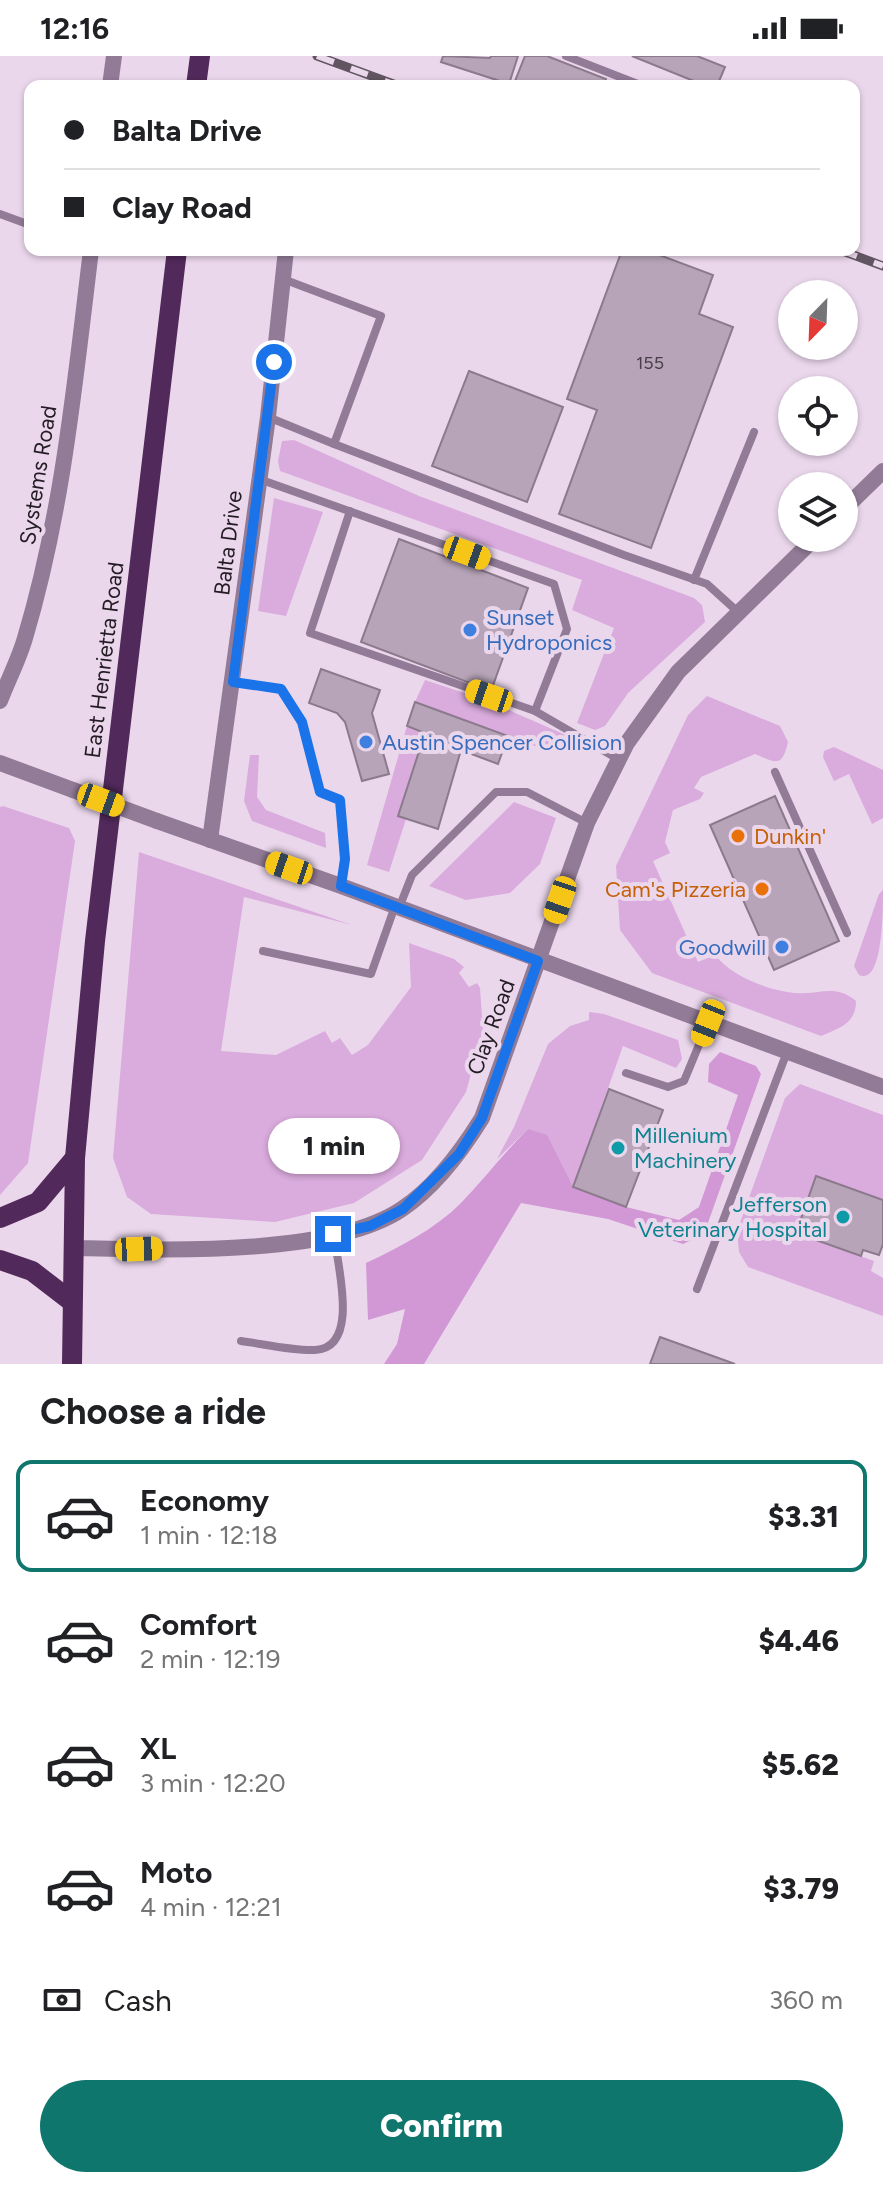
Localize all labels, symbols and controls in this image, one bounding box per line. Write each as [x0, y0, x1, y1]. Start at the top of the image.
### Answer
text: 12:16 [40, 10, 109, 47]
text: Balta Drive [112, 112, 262, 149]
text: Clay Road [112, 189, 252, 226]
north arrow [778, 280, 858, 360]
map controls [778, 280, 858, 552]
route start [256, 344, 292, 380]
house number: 155 [636, 352, 664, 374]
button: locate [778, 376, 858, 456]
street label: Systems Road [14, 403, 62, 547]
button: layers [778, 472, 858, 552]
street label: Balta Drive [208, 489, 248, 597]
car [440, 534, 494, 572]
street label: East Henrietta Road [79, 560, 129, 760]
place label: Sunset Hydroponics [486, 604, 612, 656]
marker: Sunset Hydroponics [461, 621, 479, 639]
car [462, 677, 516, 715]
place label: Austin Spencer Collision [382, 729, 622, 756]
marker: Austin Spencer Collision [357, 733, 375, 751]
car [74, 781, 128, 819]
place label: Dunkin' [754, 823, 826, 850]
marker: Dunkin' [729, 827, 747, 845]
car [262, 849, 316, 887]
car [541, 873, 579, 927]
place label: Cam's Pizzeria [605, 876, 746, 903]
marker: Cam's Pizzeria [753, 880, 771, 898]
place label: Goodwill [679, 934, 766, 961]
marker: Goodwill [773, 938, 791, 956]
street label: Clay Road [461, 976, 521, 1078]
car [688, 996, 728, 1050]
callout: 1 min [267, 1118, 399, 1174]
place label: Millenium Machinery [634, 1122, 737, 1174]
text: 1 min [303, 1130, 365, 1162]
marker: Millenium Machinery [609, 1139, 627, 1157]
place label: Jefferson Veterinary Hospital [638, 1191, 827, 1243]
marker: Jefferson Veterinary Hospital [834, 1208, 852, 1226]
route end [315, 1216, 351, 1252]
car [115, 1236, 163, 1262]
text: Choose a ride [40, 1390, 266, 1433]
icon: car [44, 1480, 116, 1552]
text: Economy [140, 1482, 269, 1519]
text: $3.31 [768, 1498, 839, 1535]
text: 1 min · 12:18 [140, 1519, 278, 1551]
icon: car [44, 1604, 116, 1676]
text: Comfort [140, 1606, 258, 1643]
text: $4.46 [759, 1622, 839, 1659]
text: 2 min · 12:19 [140, 1643, 280, 1675]
icon: car [44, 1728, 116, 1800]
text: XL [140, 1730, 176, 1767]
text: $5.62 [762, 1746, 839, 1783]
text: 3 min · 12:20 [140, 1767, 286, 1799]
icon: car [44, 1852, 116, 1924]
text: Moto [140, 1854, 212, 1891]
text: $3.79 [763, 1870, 839, 1907]
text: 4 min · 12:21 [140, 1891, 282, 1923]
icon: cash [40, 1978, 84, 2022]
text: Cash [104, 1982, 172, 2019]
text: 360 m [769, 1984, 843, 2016]
button: Confirm [40, 2080, 843, 2172]

